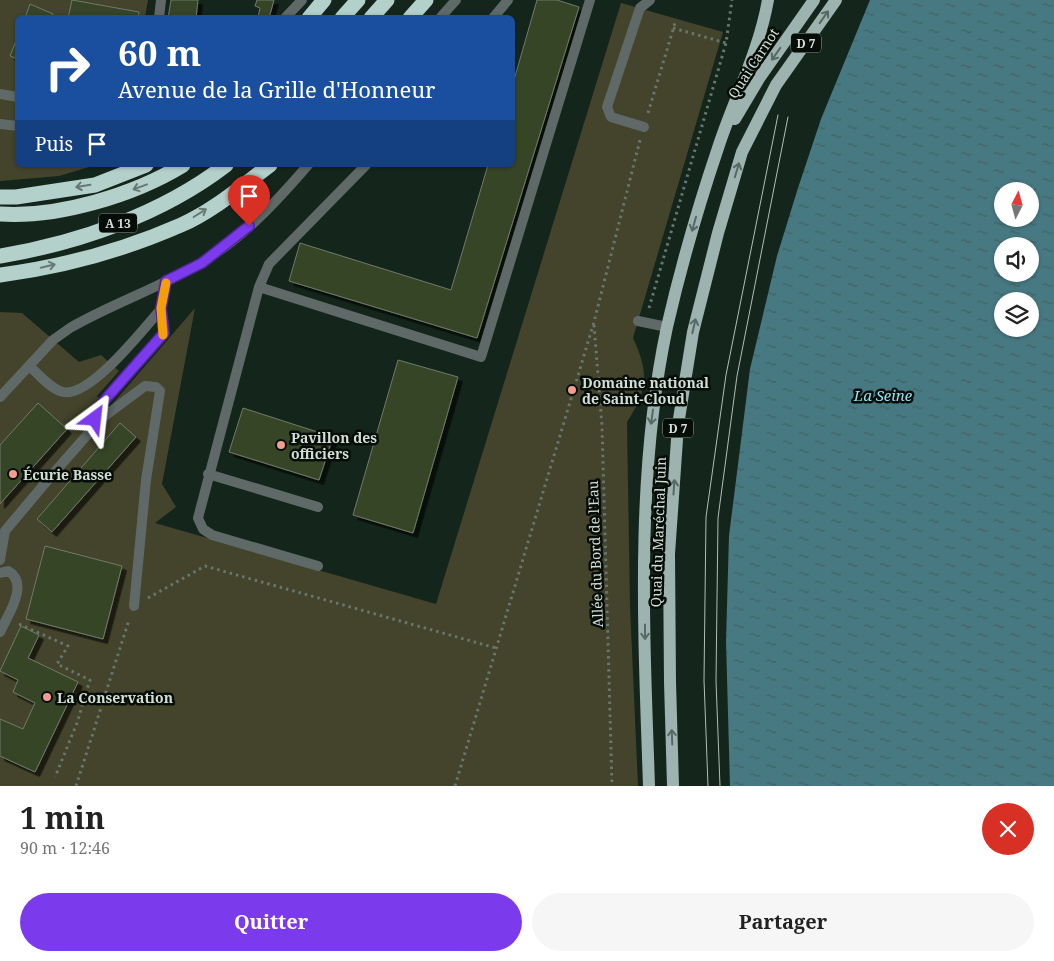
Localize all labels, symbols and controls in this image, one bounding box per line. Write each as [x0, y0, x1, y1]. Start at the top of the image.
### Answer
one-way arrow [819, 10, 829, 24]
street label: Quai Carnot [723, 24, 783, 102]
text: 60 m [118, 29, 201, 76]
road number: D 7 [791, 34, 821, 52]
icon: right [35, 35, 100, 100]
one-way arrow [771, 47, 781, 61]
text: Avenue de la Grille d'Honneur [118, 74, 435, 104]
icon: arrive [83, 130, 111, 158]
text: Puis [35, 131, 73, 157]
one-way arrow [732, 162, 742, 178]
pin [228, 175, 270, 226]
one-way arrow [76, 182, 92, 192]
icon: arrive [235, 182, 263, 210]
north arrow [994, 182, 1039, 228]
map controls [994, 182, 1039, 337]
one-way arrow [133, 183, 148, 192]
one-way arrow [193, 207, 207, 217]
road number: A 13 [99, 214, 137, 232]
one-way arrow [689, 216, 699, 232]
button: sound [994, 237, 1039, 282]
one-way arrow [39, 261, 55, 270]
button: layers [994, 292, 1039, 337]
one-way arrow [690, 319, 699, 335]
place label: Domaine national de Saint-Cloud [582, 373, 709, 408]
marker: Domaine national de Saint-Cloud [566, 384, 578, 396]
water label: La Seine [853, 385, 913, 405]
position arrow [68, 392, 120, 444]
one-way arrow [646, 409, 656, 425]
road number: D 7 [663, 418, 693, 438]
place label: Pavillon des officiers [291, 428, 377, 463]
marker: Pavillon des officiers [275, 439, 287, 451]
street label: Quai du Maréchal Juin [646, 456, 670, 608]
place label: Écurie Basse [23, 465, 112, 484]
marker: Écurie Basse [7, 468, 19, 480]
street label: Allée du Bord de l'Eau [583, 480, 607, 628]
one-way arrow [669, 480, 678, 496]
one-way arrow [640, 623, 650, 639]
place label: La Conservation [57, 688, 173, 707]
marker: La Conservation [41, 691, 53, 703]
one-way arrow [667, 730, 676, 746]
text: 1 min [20, 797, 105, 838]
button: close [982, 803, 1034, 855]
text: 90 m · 12:46 [20, 837, 110, 859]
button: Quitter [20, 893, 522, 951]
button: Partager [532, 893, 1034, 951]

